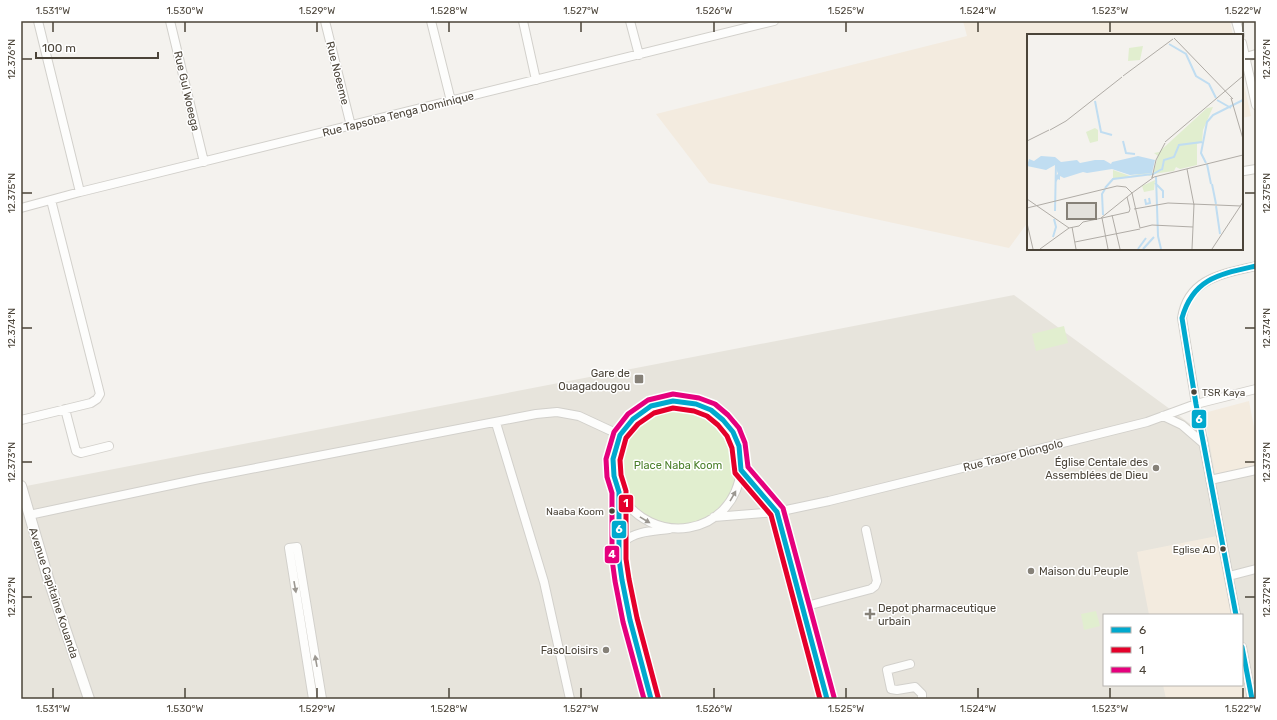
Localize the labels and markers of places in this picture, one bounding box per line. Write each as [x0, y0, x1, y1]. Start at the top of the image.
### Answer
place label: Gare de Ouagadougou [558, 367, 630, 393]
marker: Gare de Ouagadougou [633, 373, 645, 385]
marker: TSR Kaya [1189, 387, 1199, 397]
place label: TSR Kaya [1202, 387, 1245, 399]
place label: Église Centale des Assemblées de Dieu [1045, 456, 1148, 482]
marker: Église Centale des Assemblées de Dieu [1151, 463, 1161, 473]
place label: Naaba Koom [546, 506, 604, 518]
marker: Naaba Koom [607, 506, 617, 516]
place label: Eglise AD [1173, 544, 1216, 556]
marker: Eglise AD [1218, 544, 1228, 554]
place label: Maison du Peuple [1039, 565, 1129, 578]
marker: Maison du Peuple [1026, 566, 1036, 576]
place label: Depot pharmaceutique urbain [878, 602, 996, 628]
marker: Depot pharmaceutique urbain [865, 609, 875, 619]
place label: FasoLoisirs [541, 644, 598, 657]
marker: FasoLoisirs [601, 645, 611, 655]

